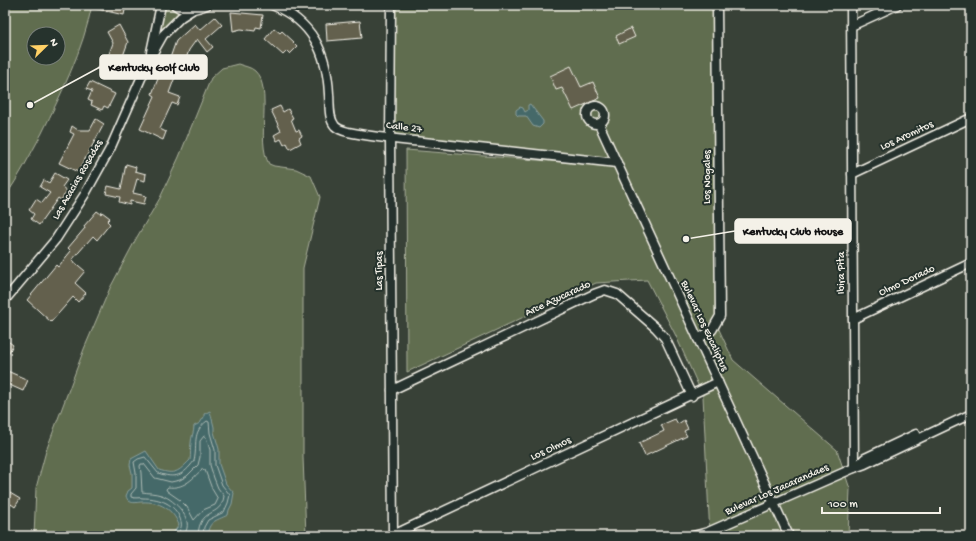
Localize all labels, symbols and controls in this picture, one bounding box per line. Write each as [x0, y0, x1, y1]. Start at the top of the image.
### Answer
north arrow [26, 26, 66, 66]
text: N [46, 37, 60, 49]
callout: Kentucky Golf Club [100, 55, 207, 79]
text: Kentucky Golf Club [107, 62, 200, 76]
street label: Los Aromitos [879, 118, 936, 153]
street label: Calle 27 [385, 120, 423, 136]
street label: Las Acacias Rosadas [50, 137, 106, 222]
street label: Los Nogales [702, 149, 714, 204]
callout: Kentucky Club House [735, 219, 851, 243]
text: Kentucky Club House [742, 226, 844, 240]
street label: Las Tipas [374, 251, 386, 290]
street label: Ibira Pita [836, 251, 848, 294]
street label: Olmo Dorado [877, 263, 937, 299]
street label: Arce Azucarado [523, 278, 593, 319]
street label: Bulevar Los Eucaliptus [677, 278, 731, 374]
street label: Los Olmos [529, 434, 574, 464]
street label: Bulevar Los Jacarandaes [722, 461, 831, 519]
scale bar [822, 489, 940, 515]
text: 100 m [827, 498, 858, 512]

